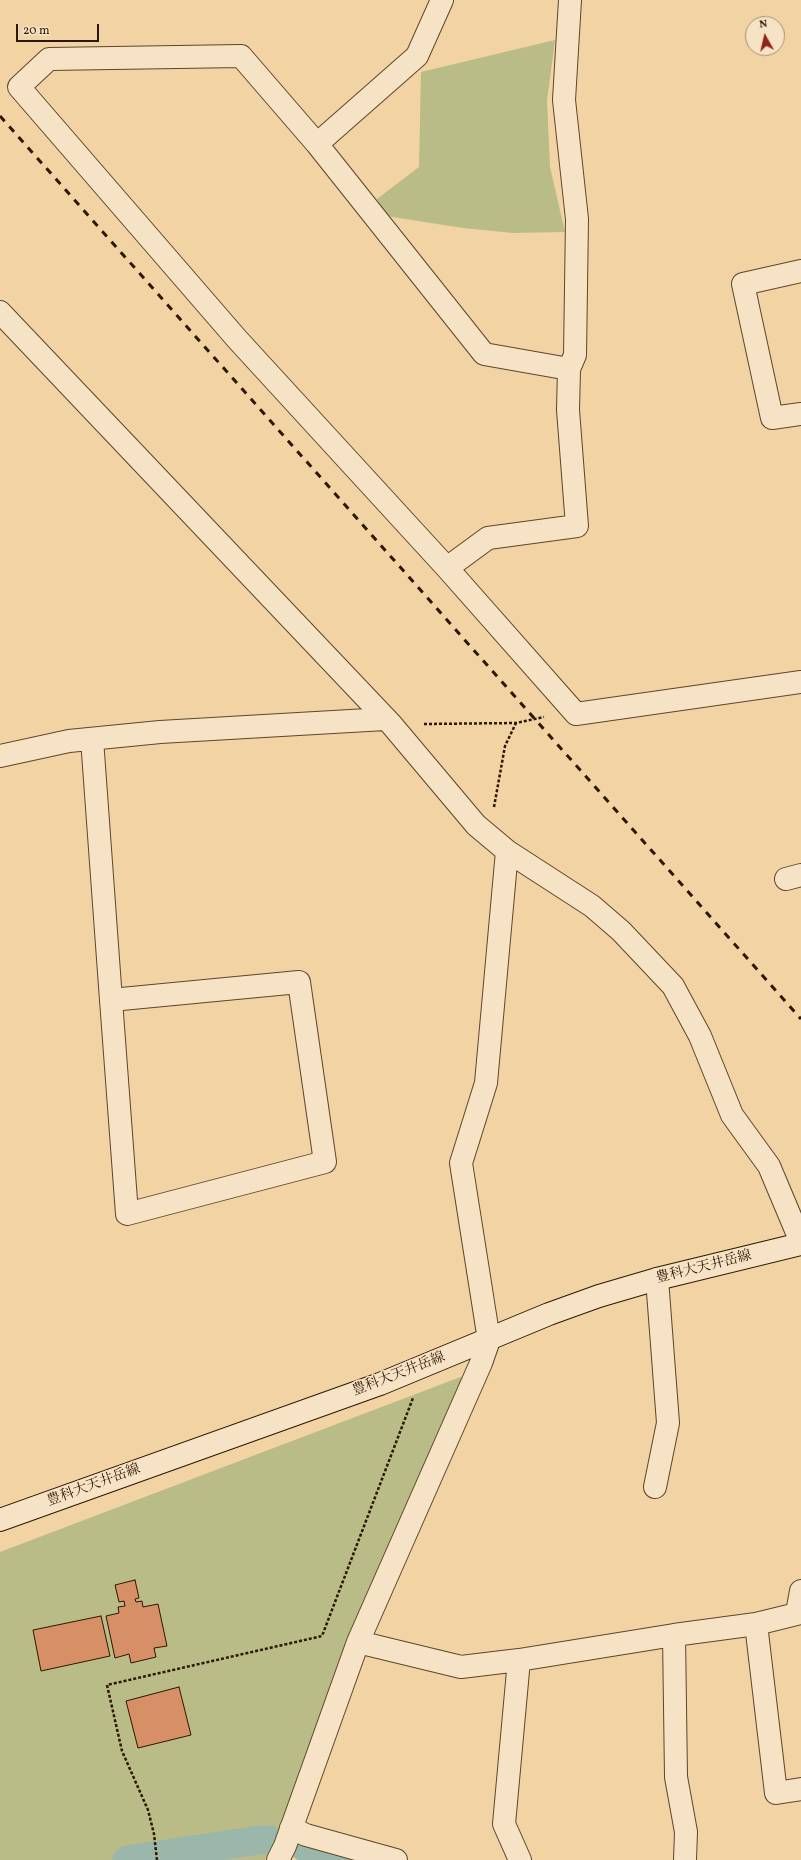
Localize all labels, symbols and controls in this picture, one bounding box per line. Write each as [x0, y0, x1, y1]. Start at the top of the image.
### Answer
scale bar [18, 16, 101, 42]
north arrow [745, 16, 785, 56]
text: N [758, 17, 768, 33]
text: 20 m [23, 23, 50, 39]
street label: 豊科大天井岳線 [654, 1248, 754, 1288]
street label: 豊科大天井岳線 [350, 1350, 448, 1400]
street label: 豊科大天井岳線 [45, 1461, 143, 1511]

